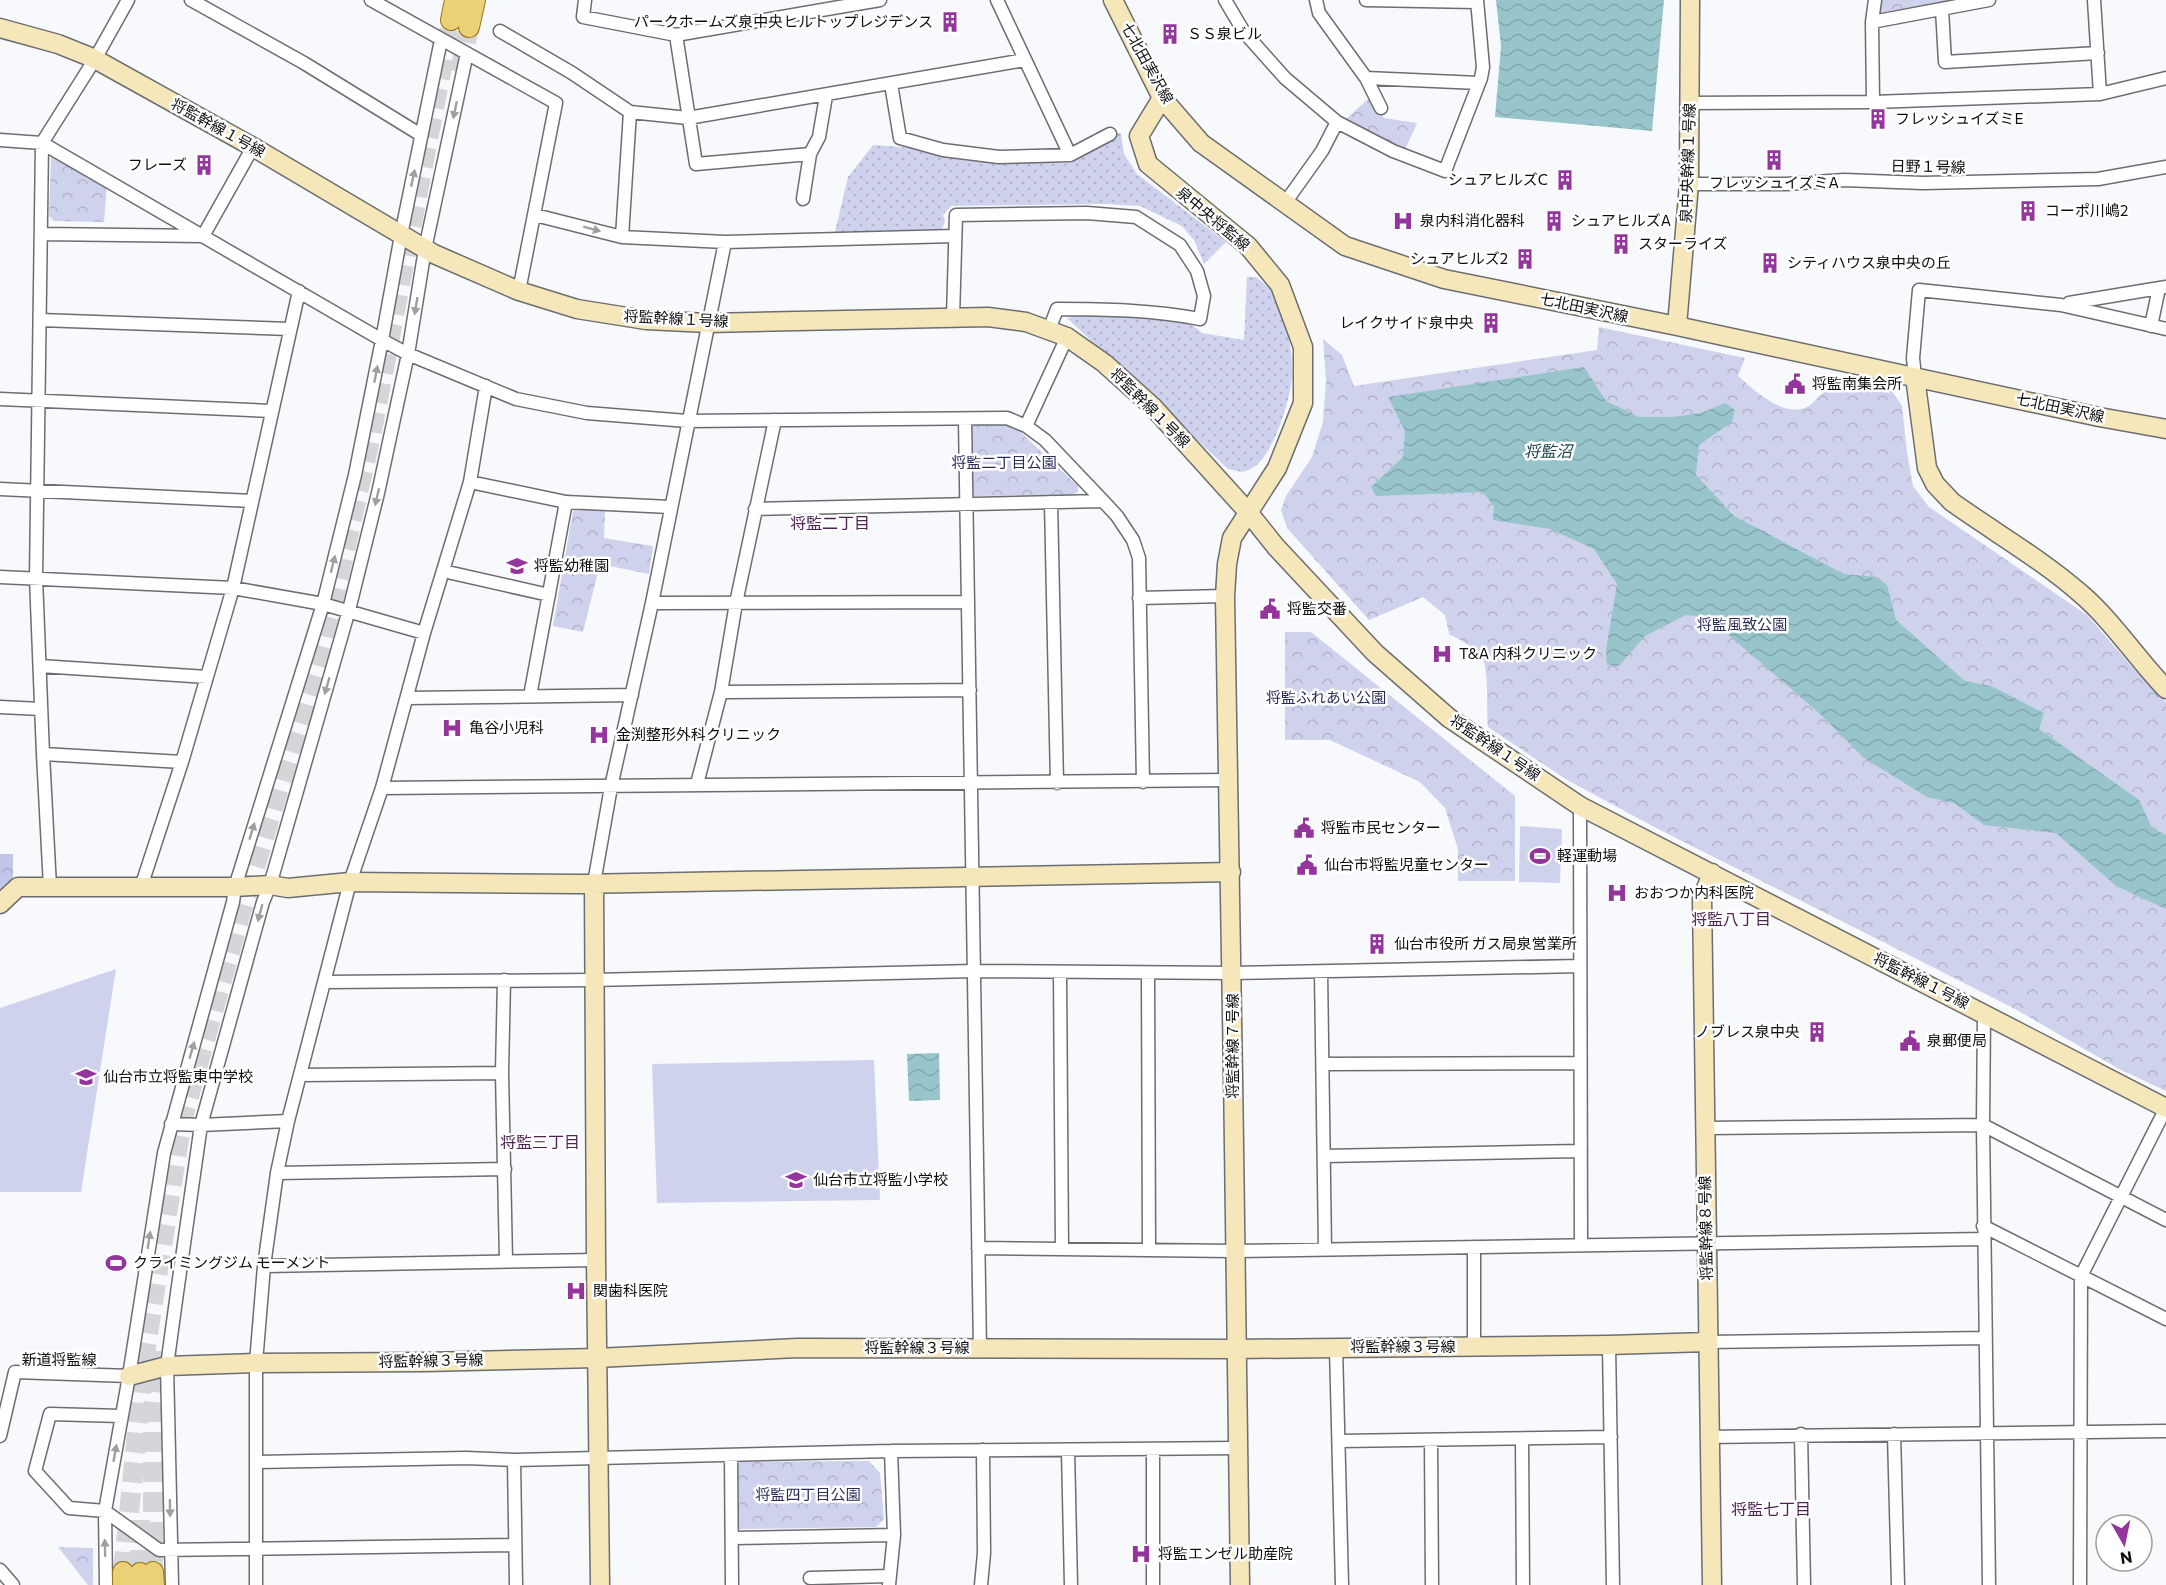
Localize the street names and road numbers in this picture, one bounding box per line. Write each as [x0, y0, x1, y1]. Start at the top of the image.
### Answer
street label: 七北田実沢線 [1118, 19, 1178, 106]
street label: 将監幹線１号線 [168, 94, 269, 160]
street label: 泉中央幹線１号線 [1676, 103, 1698, 223]
street label: 日野１号線 [1890, 156, 1966, 176]
street label: 泉中央将監線 [1173, 182, 1254, 254]
street label: 七北田実沢線 [1538, 289, 1630, 325]
street label: 将監幹線１号線 [623, 306, 729, 330]
street label: 将監幹線１号線 [1107, 364, 1194, 451]
street label: 七北田実沢線 [2014, 389, 2106, 425]
street label: 将監幹線１号線 [1447, 710, 1544, 784]
street label: 将監幹線１号線 [1871, 948, 1972, 1012]
street label: 将監幹線７号線 [1223, 993, 1241, 1099]
street label: 将監幹線８号線 [1695, 1175, 1715, 1281]
street label: 将監幹線３号線 [1350, 1337, 1456, 1355]
street label: 将監幹線３号線 [864, 1338, 970, 1356]
street label: 新道将監線 [21, 1350, 97, 1368]
street label: 将監幹線３号線 [378, 1350, 484, 1370]

